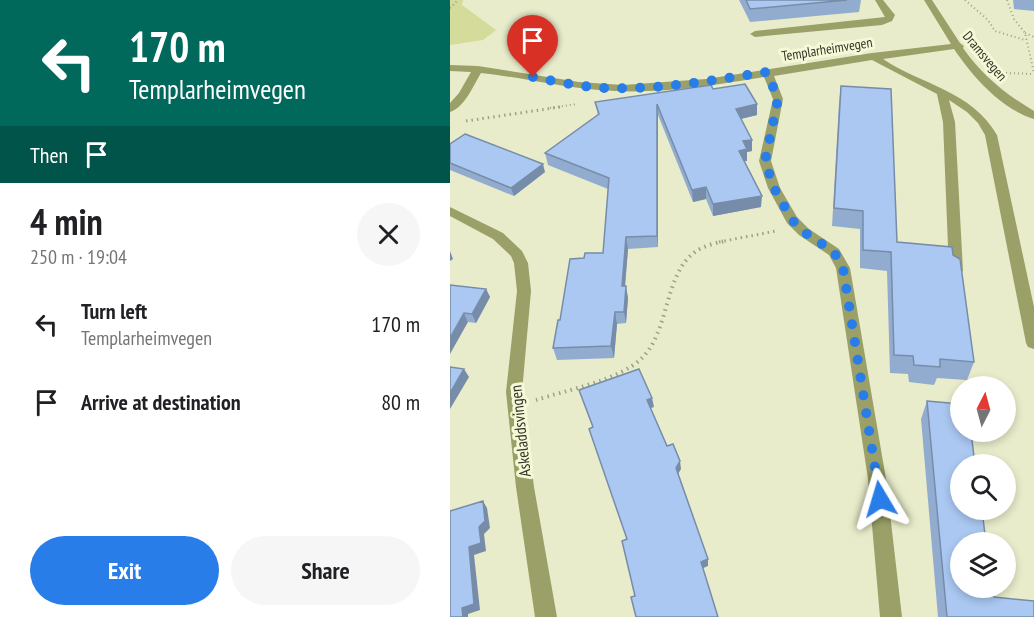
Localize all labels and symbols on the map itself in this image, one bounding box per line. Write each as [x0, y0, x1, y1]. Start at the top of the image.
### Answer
pin [507, 15, 558, 77]
street label: Dramsvegen [959, 27, 1011, 85]
street label: Templarheimvegen [780, 33, 874, 65]
north arrow [950, 376, 1016, 442]
street label: Askeladdsvingen [505, 384, 535, 478]
position arrow [848, 467, 912, 531]

